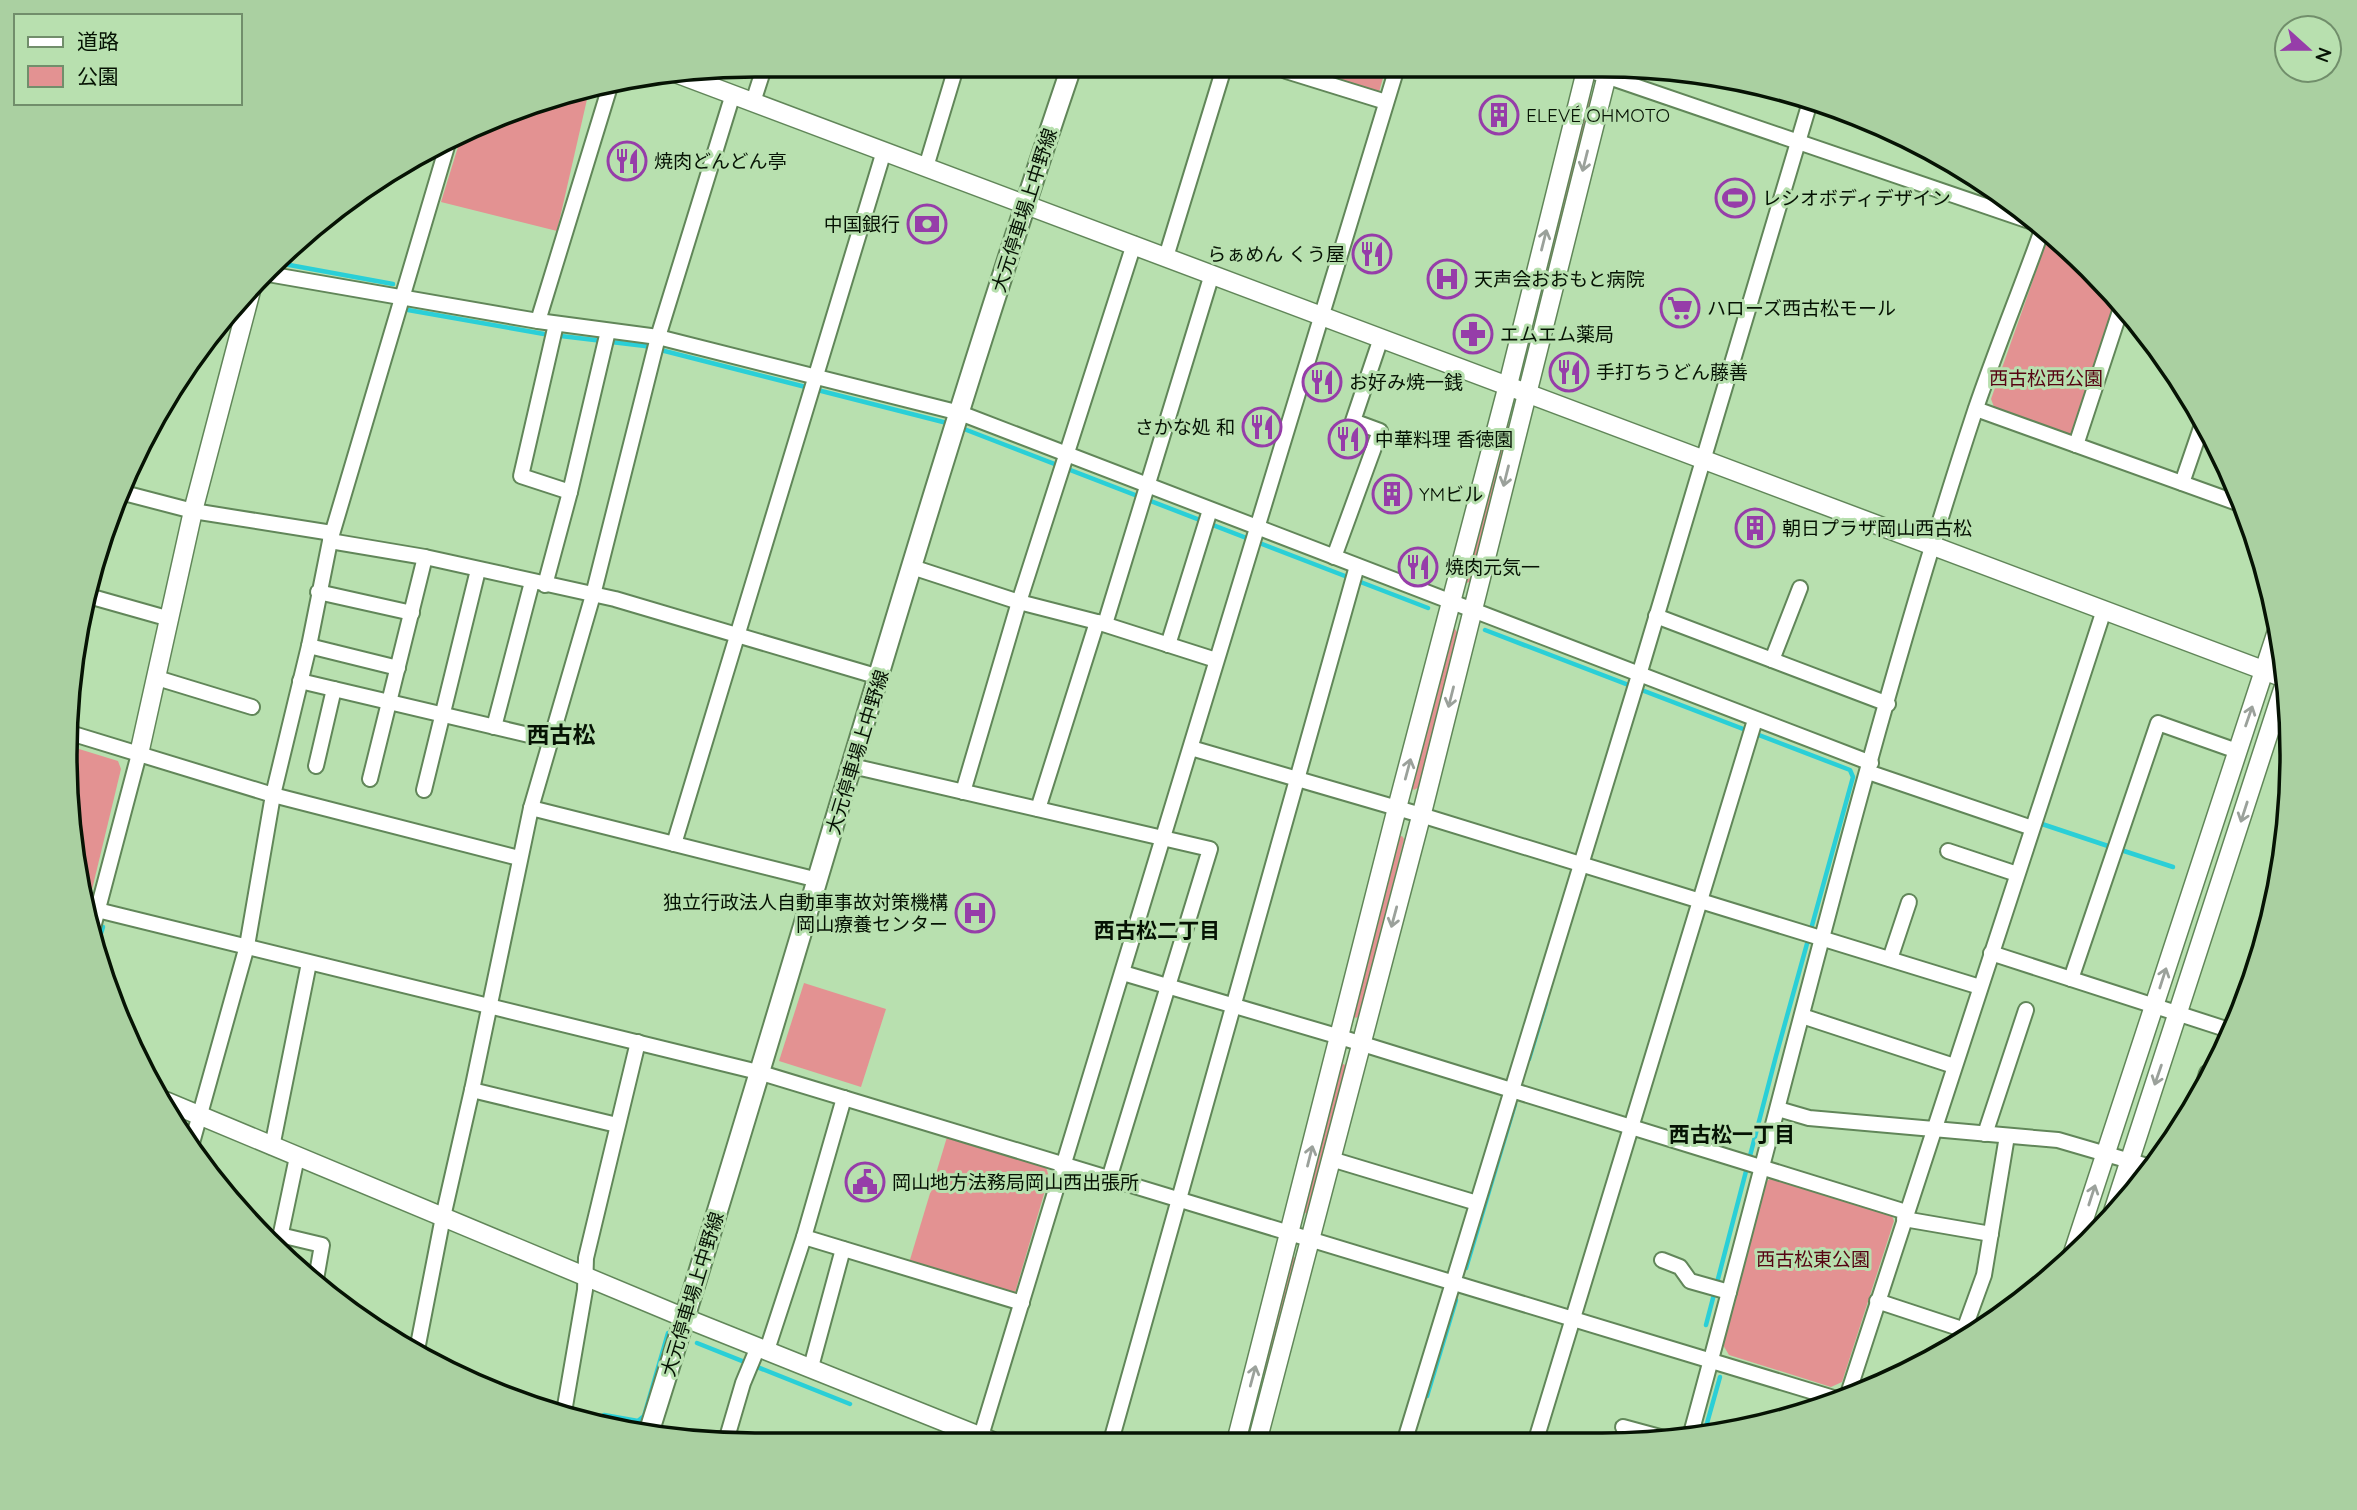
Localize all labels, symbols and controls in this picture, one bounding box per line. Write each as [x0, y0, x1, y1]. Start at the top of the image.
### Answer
legend [14, 14, 242, 105]
north arrow [2273, 14, 2343, 84]
text: 道路 [77, 28, 119, 54]
text: N [2310, 44, 2338, 66]
text: 公園 [77, 63, 119, 89]
building icon: ELEVÉ OHMOTO [1478, 94, 1520, 136]
place label: ELEVÉ OHMOTO [1526, 103, 1670, 127]
street label: 大元停車場上中野線 [986, 125, 1062, 295]
restaurant icon: 焼肉どんどん亭 [606, 140, 648, 182]
place label: 焼肉どんどん亭 [654, 149, 786, 173]
one-way arrow [1578, 149, 1591, 171]
sports icon: レシオボディデザイン [1714, 177, 1756, 219]
place label: レシオボディデザイン [1762, 186, 1951, 210]
bank icon: 中国銀行 [906, 203, 948, 245]
place label: 中国銀行 [824, 212, 900, 236]
one-way arrow [1538, 229, 1551, 252]
restaurant icon: らぁめん くう屋 [1351, 233, 1393, 275]
place label: らぁめん くう屋 [1207, 242, 1345, 266]
hospital icon: 天声会おおもと病院 [1426, 258, 1468, 300]
place label: 天声会おおもと病院 [1474, 267, 1645, 291]
supermarket icon: ハローズ西古松モール [1659, 287, 1701, 329]
place label: ハローズ西古松モール [1707, 296, 1896, 320]
pharmacy icon: エムエム薬局 [1452, 313, 1494, 355]
place label: エムエム薬局 [1500, 322, 1614, 346]
restaurant icon: 手打ちうどん藤善 [1548, 351, 1590, 393]
place label: 手打ちうどん藤善 [1596, 360, 1748, 384]
restaurant icon: お好み焼一銭 [1301, 361, 1343, 403]
park label: 西古松西公園 [1989, 366, 2103, 390]
place label: お好み焼一銭 [1349, 370, 1463, 394]
restaurant icon: さかな処 和 [1241, 406, 1283, 448]
place label: さかな処 和 [1135, 415, 1235, 439]
restaurant icon: 中華料理 香徳園 [1327, 418, 1369, 460]
place label: 中華料理 香徳園 [1375, 427, 1513, 451]
one-way arrow [1499, 464, 1512, 487]
building icon: YMビル [1371, 473, 1413, 515]
place label: YMビル [1419, 482, 1483, 506]
building icon: 朝日プラザ岡山西古松 [1734, 507, 1776, 549]
place label: 朝日プラザ岡山西古松 [1782, 516, 1972, 540]
restaurant icon: 焼肉元気一 [1397, 546, 1439, 588]
place label: 焼肉元気一 [1445, 555, 1540, 579]
street label: 大元停車場上中野線 [821, 667, 893, 837]
one-way arrow [1444, 685, 1457, 708]
one-way arrow [2244, 705, 2256, 727]
district label: 西古松 [527, 720, 596, 749]
one-way arrow [1402, 758, 1415, 781]
one-way arrow [2236, 801, 2249, 823]
place label: 独立行政法人自動車事故対策機構 岡山療養センター [663, 890, 948, 936]
hospital icon: 独立行政法人自動車事故対策機構 岡山療養センター [954, 892, 996, 934]
one-way arrow [1387, 905, 1400, 928]
district label: 西古松二丁目 [1094, 917, 1220, 943]
one-way arrow [2158, 968, 2170, 990]
one-way arrow [2151, 1064, 2163, 1086]
district label: 西古松一丁目 [1669, 1121, 1795, 1147]
one-way arrow [1304, 1145, 1317, 1167]
public building icon: 岡山地方法務局岡山西出張所 [844, 1161, 886, 1203]
place label: 岡山地方法務局岡山西出張所 [892, 1170, 1139, 1194]
one-way arrow [2087, 1184, 2099, 1206]
street label: 大元停車場上中野線 [656, 1209, 728, 1379]
park label: 西古松東公園 [1756, 1247, 1870, 1271]
one-way arrow [1247, 1365, 1260, 1388]

